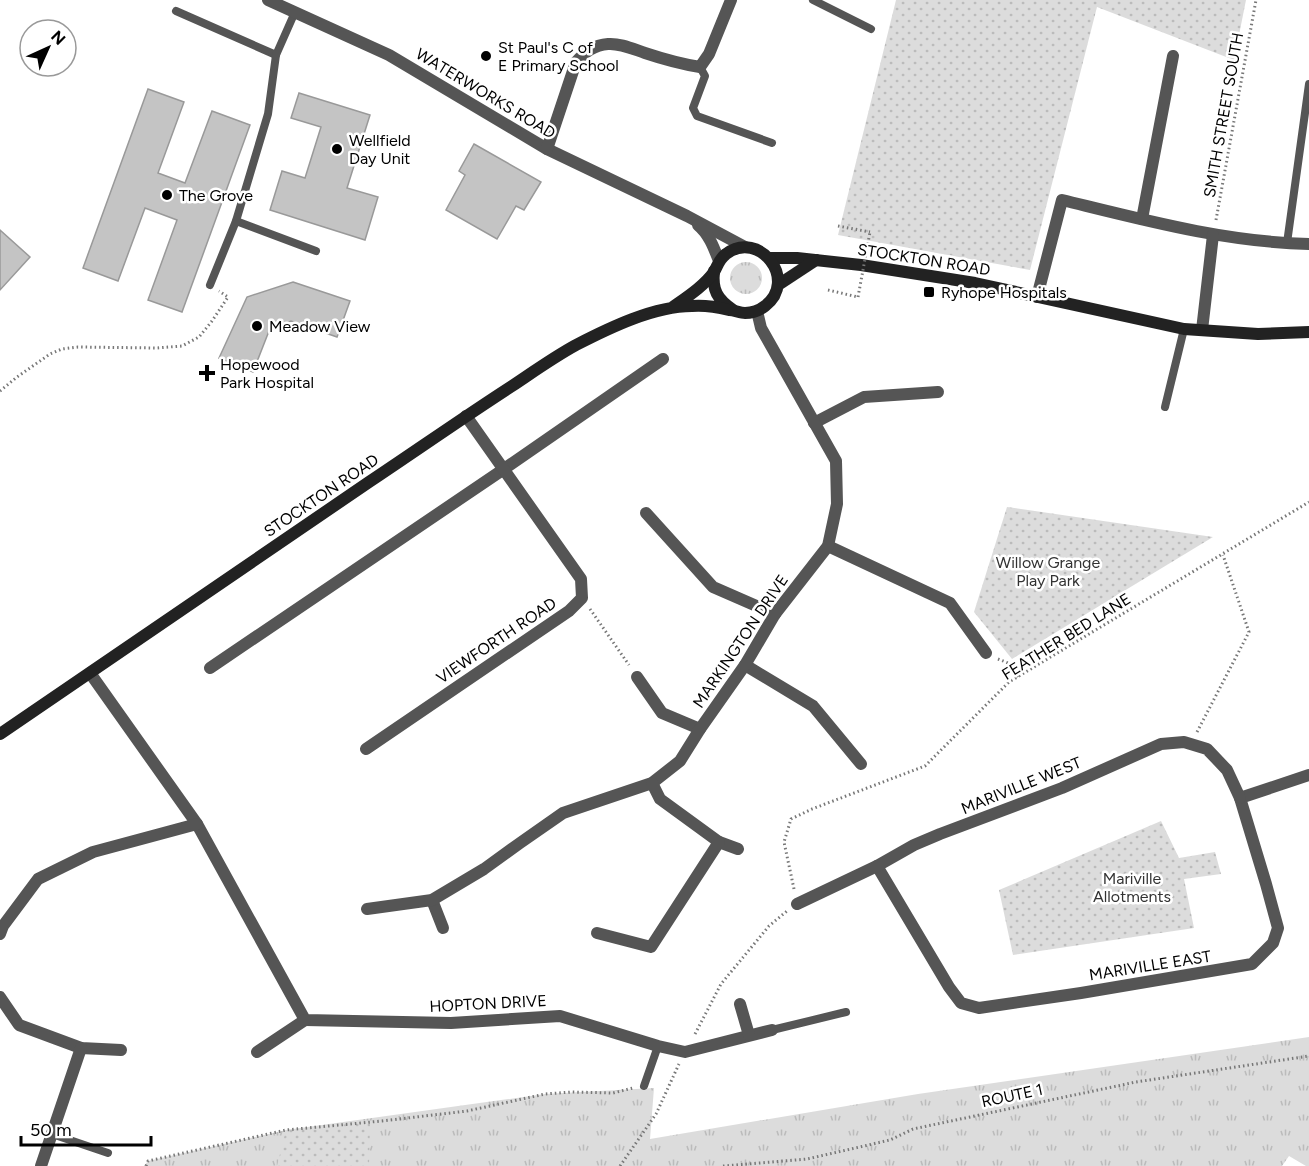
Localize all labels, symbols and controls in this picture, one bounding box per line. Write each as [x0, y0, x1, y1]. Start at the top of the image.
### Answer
north arrow [18, 18, 78, 78]
text: N [47, 27, 69, 49]
street label: SMITH STREET SOUTH [1200, 31, 1247, 199]
place label: St Paul's C of E Primary School [498, 38, 619, 75]
street label: WATERWORKS ROAD [413, 44, 559, 143]
marker: St Paul's C of E Primary School [479, 49, 493, 63]
place label: Wellfield Day Unit [349, 131, 411, 168]
marker: Wellfield Day Unit [330, 142, 344, 156]
place label: The Grove [179, 186, 253, 205]
marker: The Grove [160, 188, 174, 202]
street label: STOCKTON ROAD [856, 240, 992, 279]
place label: Ryhope Hospitals [941, 283, 1067, 302]
marker: Ryhope Hospitals [922, 285, 936, 299]
place label: Meadow View [269, 317, 371, 336]
marker: Meadow View [250, 319, 264, 333]
place label: Hopewood Park Hospital [220, 355, 314, 392]
marker: Hopewood Park Hospital [198, 364, 216, 382]
street label: STOCKTON ROAD [260, 450, 382, 541]
park label: Willow Grange Play Park [996, 553, 1100, 590]
street label: MARKINGTON DRIVE [689, 571, 792, 711]
street label: FEATHER BED LANE [998, 589, 1134, 684]
street label: VIEWFORTH ROAD [433, 593, 560, 688]
street label: MARIVILLE WEST [958, 753, 1084, 818]
park label: Mariville Allotments [1093, 869, 1171, 906]
street label: MARIVILLE EAST [1088, 946, 1213, 985]
street label: HOPTON DRIVE [429, 991, 547, 1016]
street label: ROUTE 1 [980, 1080, 1045, 1111]
scale bar [21, 1109, 152, 1147]
text: 50 m [30, 1119, 72, 1141]

